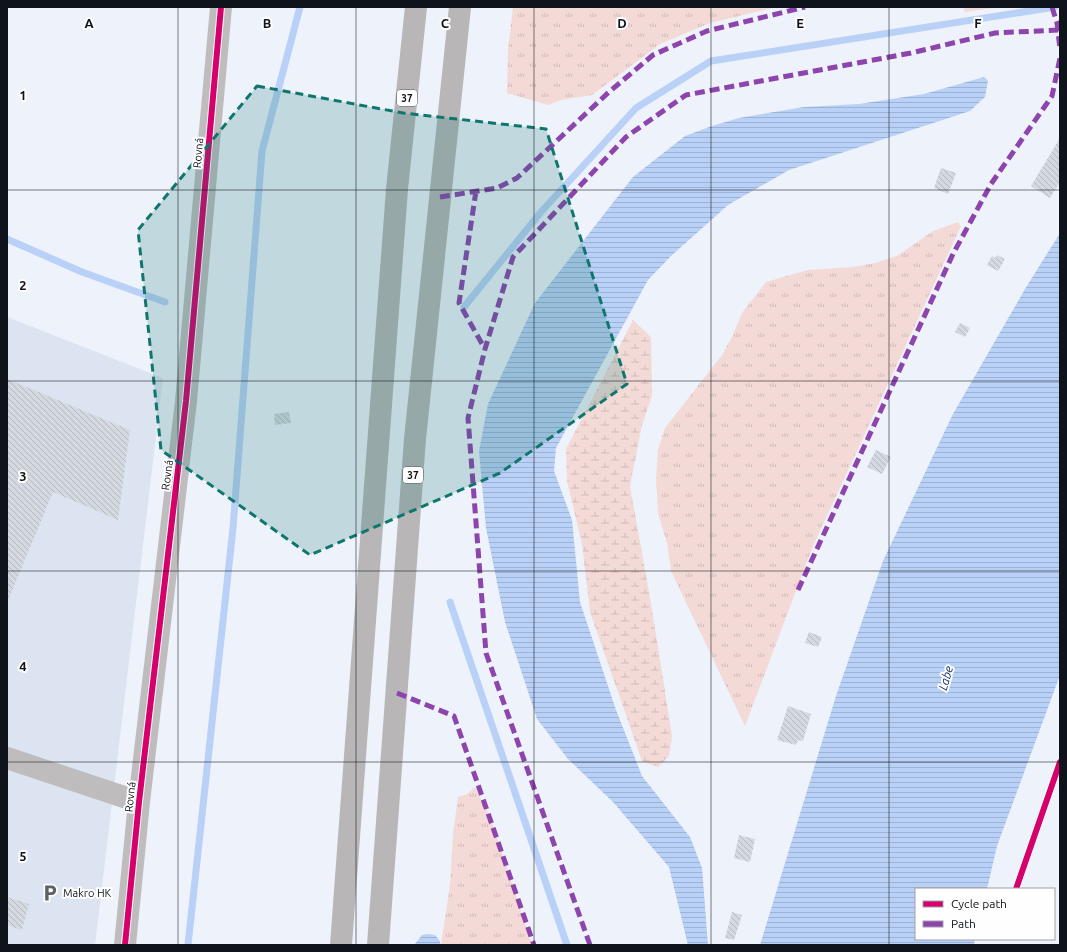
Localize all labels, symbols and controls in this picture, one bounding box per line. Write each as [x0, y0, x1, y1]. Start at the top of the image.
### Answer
text: A [84, 16, 94, 30]
text: B [263, 16, 272, 30]
text: C [441, 16, 450, 30]
text: D [617, 16, 627, 30]
text: E [796, 16, 804, 30]
text: F [974, 16, 982, 30]
text: 1 [19, 88, 27, 102]
road number: 37 [397, 90, 417, 106]
street label: Rovná [191, 137, 205, 169]
text: 2 [19, 278, 27, 292]
street label: Rovná [159, 459, 175, 491]
road number: 37 [403, 467, 423, 483]
text: 3 [19, 469, 27, 483]
text: 4 [19, 659, 27, 673]
water label: Labe [936, 664, 955, 691]
street label: Rovná [122, 781, 138, 813]
text: 5 [19, 849, 27, 863]
parking icon: Makro HK [40, 883, 60, 903]
place label: Makro HK [63, 887, 112, 899]
legend [915, 888, 1055, 940]
text: Cycle path [951, 897, 1007, 910]
text: Path [951, 917, 976, 930]

